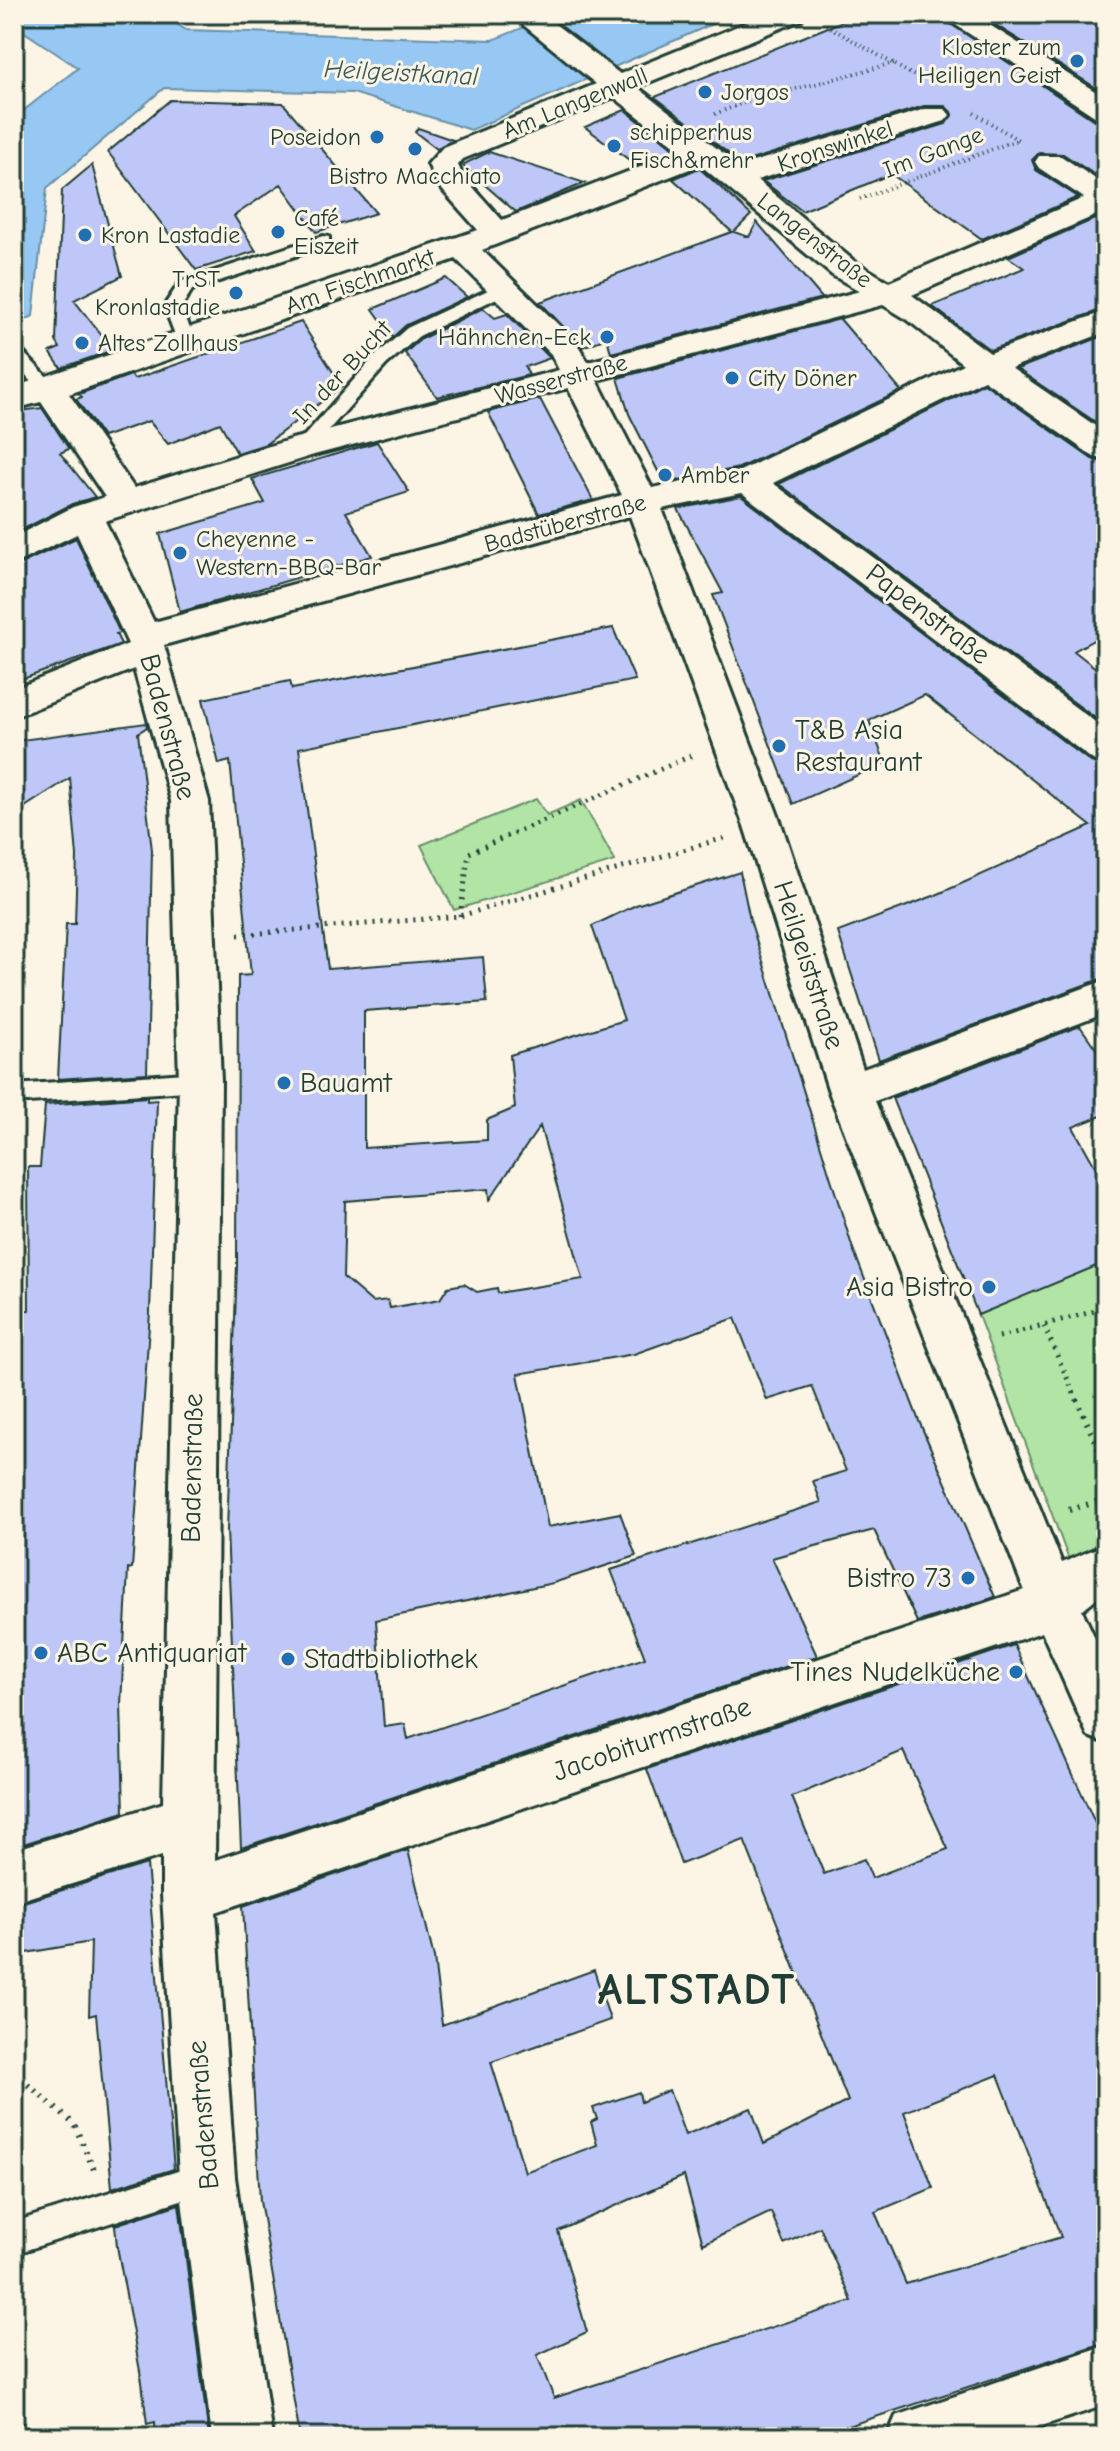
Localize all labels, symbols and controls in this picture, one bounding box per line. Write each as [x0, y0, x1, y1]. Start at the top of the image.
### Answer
place label: Kloster zum Heiligen Geist [918, 33, 1062, 89]
marker: Kloster zum Heiligen Geist [1068, 52, 1086, 70]
water label: Heilgeistkanal [323, 54, 479, 92]
street label: Am Langenwall [498, 61, 652, 145]
place label: Jorgos [721, 78, 789, 106]
marker: Jorgos [696, 83, 714, 101]
street label: Kronswinkel [774, 114, 896, 178]
place label: schipperhus Fisch&mehr [630, 118, 754, 174]
street label: Im Gange [879, 120, 987, 184]
place label: Poseidon [270, 123, 361, 151]
marker: Poseidon [368, 128, 386, 146]
marker: schipperhus Fisch&mehr [605, 137, 623, 155]
marker: Bistro Macchiato [406, 140, 424, 158]
place label: Bistro Macchiato [329, 162, 501, 190]
street label: Langenstraße [752, 186, 878, 294]
place label: Café Eiszeit [294, 204, 359, 260]
place label: Kron Lastadie [101, 221, 240, 249]
marker: Café Eiszeit [269, 223, 287, 241]
marker: Kron Lastadie [76, 226, 94, 244]
street label: Am Fischmarkt [282, 242, 439, 320]
place label: TrST Kronlastadie [95, 265, 220, 321]
marker: TrST Kronlastadie [227, 284, 245, 302]
street label: In der Bucht [287, 314, 398, 430]
place label: Hähnchen-Eck [438, 323, 591, 351]
marker: Hähnchen-Eck [598, 328, 616, 346]
place label: Altes Zollhaus [98, 329, 238, 357]
marker: Altes Zollhaus [73, 334, 91, 352]
street label: Wasserstraße [492, 348, 630, 410]
place label: City Döner [748, 364, 857, 392]
marker: City Döner [723, 369, 741, 387]
place label: Amber [681, 461, 750, 489]
marker: Amber [656, 466, 674, 484]
street label: Badstüberstraße [481, 488, 649, 558]
place label: Cheyenne - Western-BBQ-Bar [196, 525, 381, 581]
marker: Cheyenne - Western-BBQ-Bar [171, 544, 189, 562]
street label: Papenstraße [860, 557, 996, 671]
street label: Badenstraße [133, 651, 203, 803]
place label: T&B Asia Restaurant [795, 714, 922, 778]
marker: T&B Asia Restaurant [770, 737, 788, 755]
street label: Heilgeiststraße [767, 877, 851, 1053]
place label: Bauamt [300, 1067, 393, 1099]
marker: Bauamt [275, 1074, 293, 1092]
place label: Asia Bistro [846, 1271, 973, 1303]
marker: Asia Bistro [980, 1278, 998, 1296]
street label: Badenstraße [175, 1393, 209, 1543]
place label: Bistro 73 [846, 1562, 952, 1594]
marker: Bistro 73 [959, 1569, 977, 1587]
place label: ABC Antiquariat [57, 1637, 247, 1669]
place label: Stadtbibliothek [304, 1643, 478, 1675]
marker: ABC Antiquariat [32, 1644, 50, 1662]
marker: Stadtbibliothek [279, 1650, 297, 1668]
place label: Tines Nudelküche [790, 1656, 1000, 1688]
marker: Tines Nudelküche [1007, 1663, 1025, 1681]
street label: Jacobiturmstraße [549, 1690, 755, 1788]
district label: ALTSTADT [598, 1964, 796, 2015]
street label: Badenstraße [181, 2039, 225, 2191]

